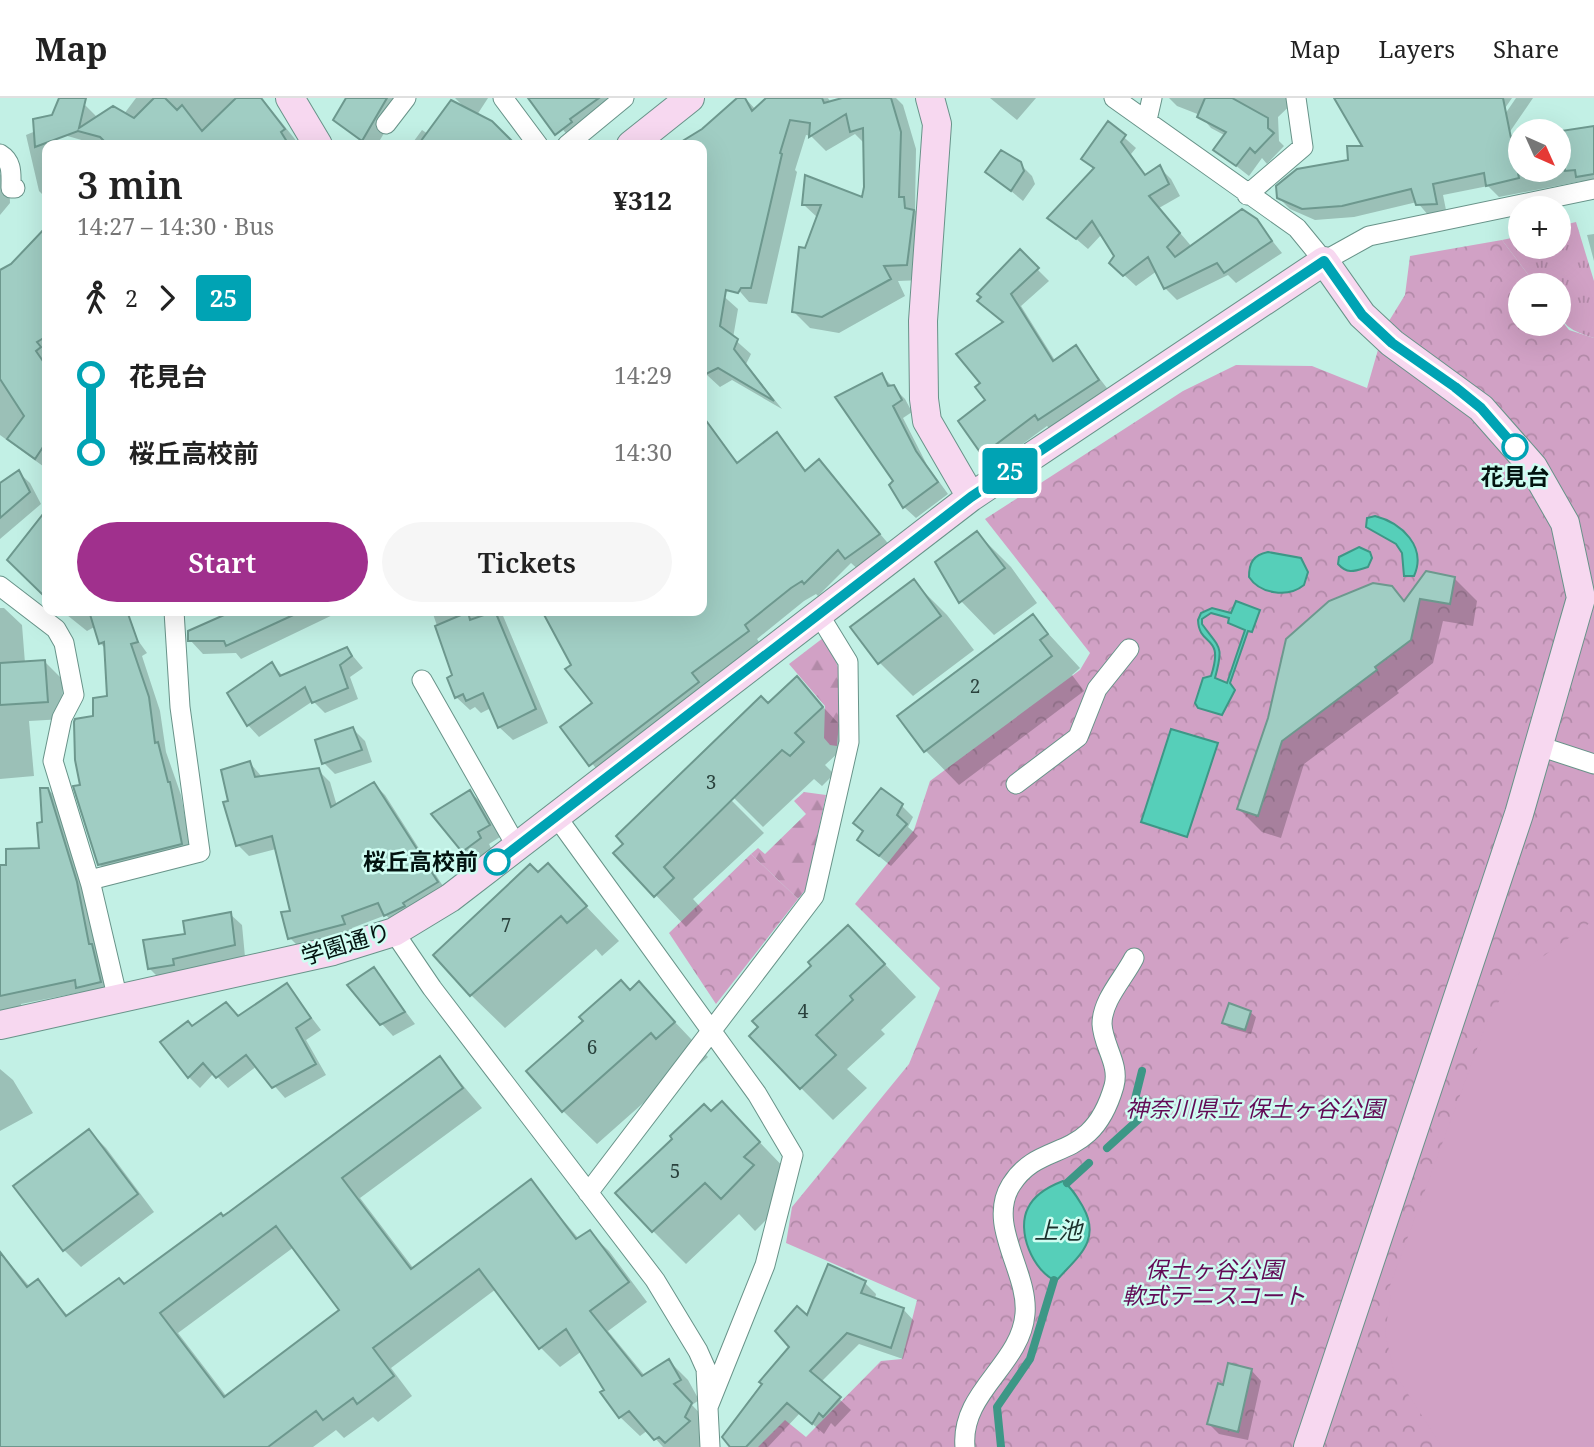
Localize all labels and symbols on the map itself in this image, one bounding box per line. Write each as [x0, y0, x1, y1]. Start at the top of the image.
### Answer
north arrow [1508, 119, 1572, 182]
marker: 花見台 [1502, 434, 1528, 460]
line badge: 25 [978, 448, 1042, 494]
place label: 花見台 [1481, 460, 1550, 492]
house number: 2 [970, 673, 980, 699]
house number: 3 [706, 769, 716, 795]
place label: 桜丘高校前 [363, 845, 478, 877]
marker: 桜丘高校前 [484, 849, 510, 875]
house number: 7 [501, 912, 511, 938]
street label: 学園通り [297, 914, 394, 972]
house number: 4 [798, 998, 809, 1024]
house number: 6 [587, 1034, 597, 1060]
park label: 神奈川県立 保土ヶ谷公園 [1126, 1092, 1387, 1124]
house number: 5 [670, 1158, 680, 1184]
water label: 上池 [1034, 1213, 1084, 1246]
park label: 保土ヶ谷公園 軟式テニスコート [1122, 1253, 1306, 1311]

